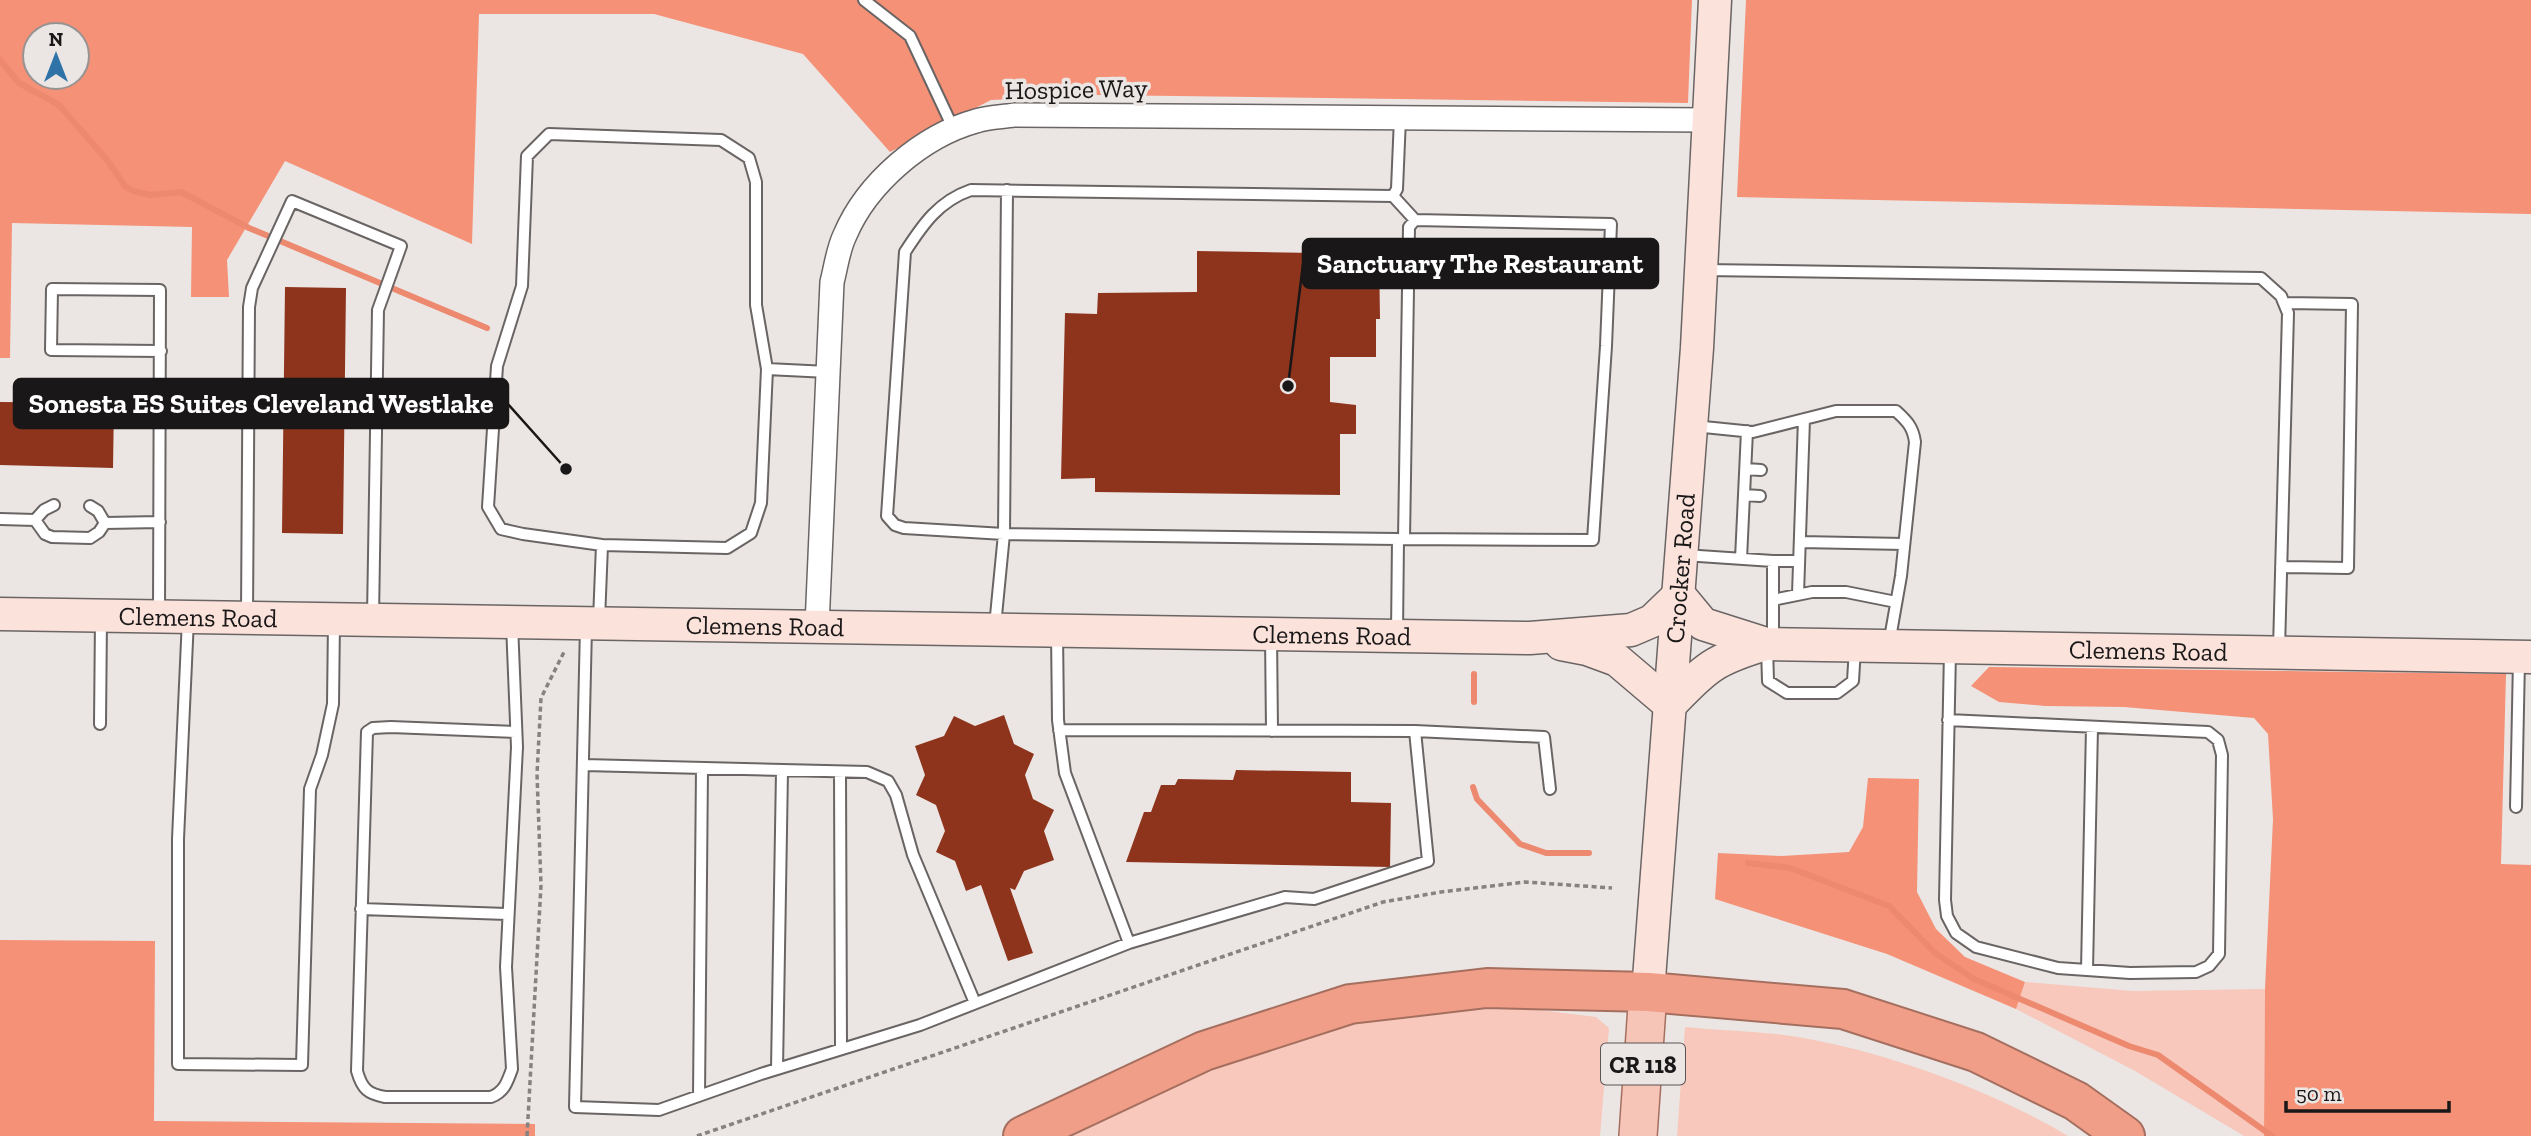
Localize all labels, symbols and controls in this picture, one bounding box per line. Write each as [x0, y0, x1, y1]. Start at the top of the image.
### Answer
north arrow [21, 21, 91, 91]
text: N [49, 28, 63, 51]
street label: Hospice Way [1004, 72, 1149, 106]
callout: Sanctuary The Restaurant [1303, 239, 1658, 288]
text: Sanctuary The Restaurant [1317, 247, 1644, 280]
callout: Sonesta ES Suites Cleveland Westlake [14, 379, 508, 428]
text: Sonesta ES Suites Cleveland Westlake [29, 387, 493, 420]
street label: Crocker Road [1659, 492, 1702, 645]
street label: Clemens Road [118, 600, 278, 634]
street label: Clemens Road [685, 609, 845, 643]
street label: Clemens Road [1252, 618, 1411, 652]
street label: Clemens Road [2069, 633, 2228, 668]
road number: CR 118 [1601, 1044, 1685, 1084]
scale bar [2286, 1070, 2449, 1114]
text: 50 m [2296, 1081, 2342, 1106]

